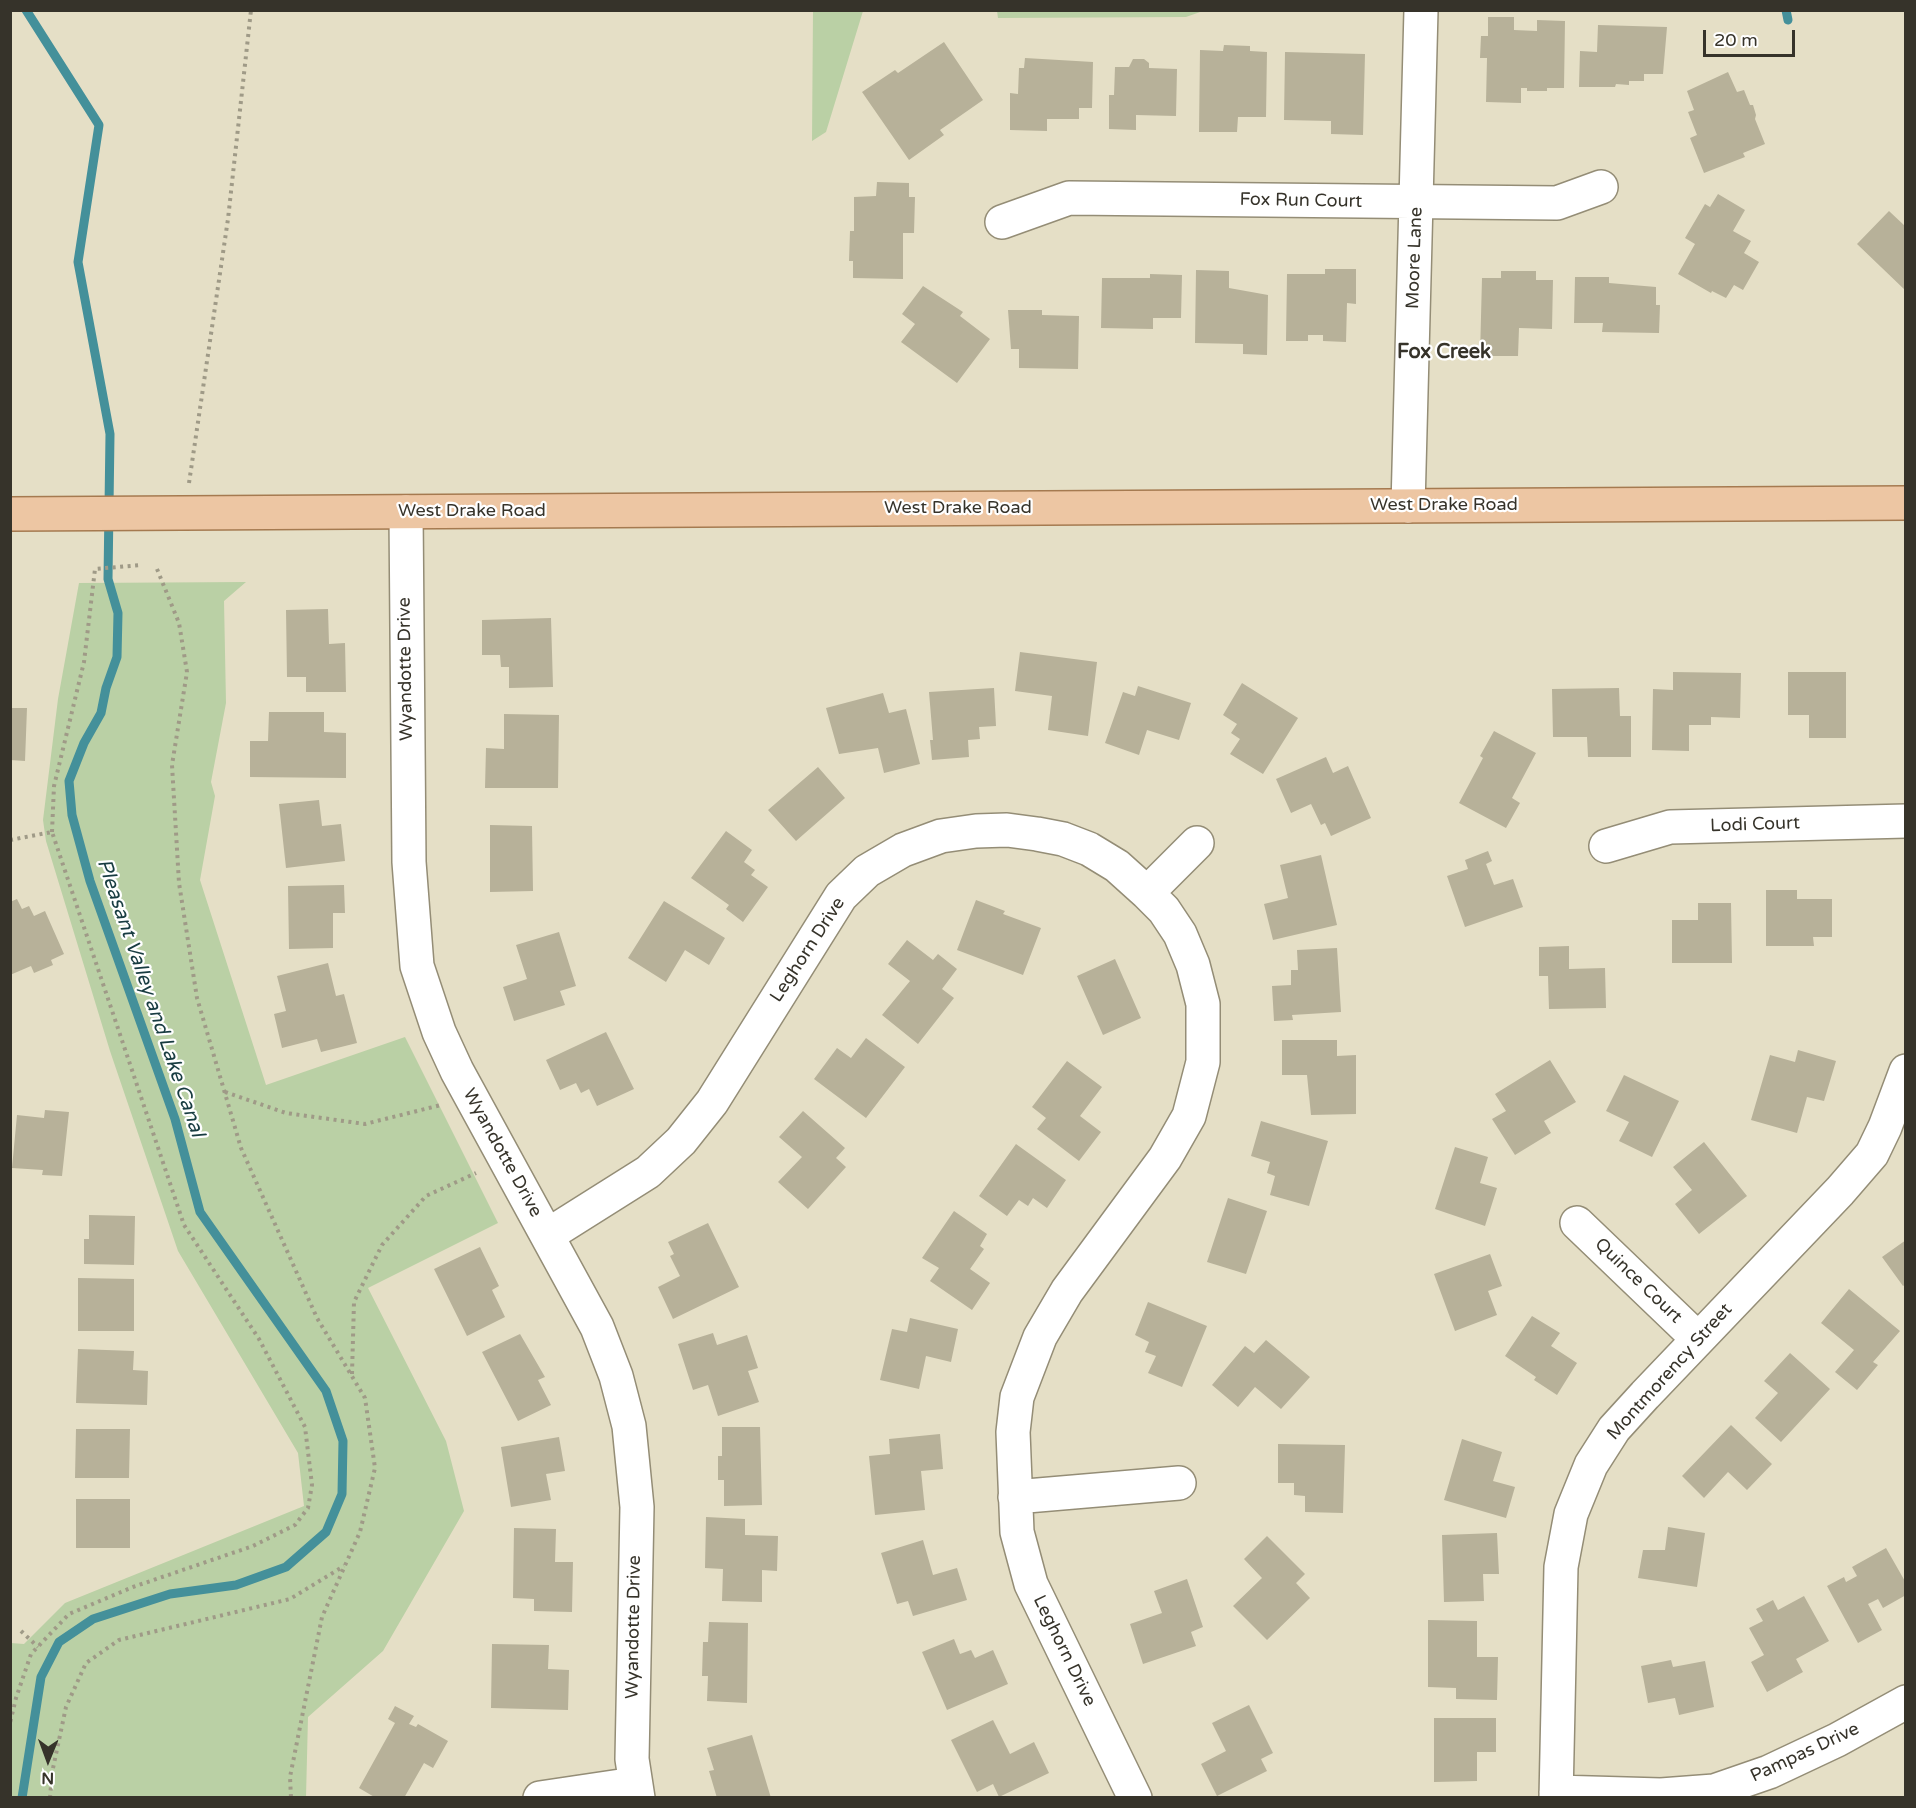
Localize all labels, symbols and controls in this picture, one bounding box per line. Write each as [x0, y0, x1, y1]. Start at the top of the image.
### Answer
scale bar [1706, 18, 1798, 56]
text: 20 m [1714, 29, 1758, 51]
street label: Fox Run Court [1239, 189, 1363, 213]
street label: Moore Lane [1402, 207, 1428, 309]
district label: Fox Creek [1397, 341, 1491, 365]
street label: West Drake Road [1370, 494, 1518, 516]
street label: West Drake Road [884, 497, 1032, 519]
street label: West Drake Road [398, 500, 546, 522]
street label: Wyandotte Drive [394, 597, 418, 741]
street label: Lodi Court [1710, 813, 1800, 837]
water label: Pleasant Valley and Lake Canal [91, 856, 209, 1140]
street label: Leghorn Drive [766, 894, 850, 1006]
street label: Wyandotte Drive [458, 1085, 546, 1221]
street label: Quince Court [1590, 1234, 1686, 1328]
street label: Montmorency Street [1603, 1299, 1737, 1445]
street label: Wyandotte Drive [622, 1555, 646, 1699]
street label: Leghorn Drive [1028, 1592, 1100, 1710]
street label: Pampas Drive [1747, 1718, 1863, 1788]
north arrow [18, 1730, 78, 1790]
text: N [41, 1768, 54, 1788]

